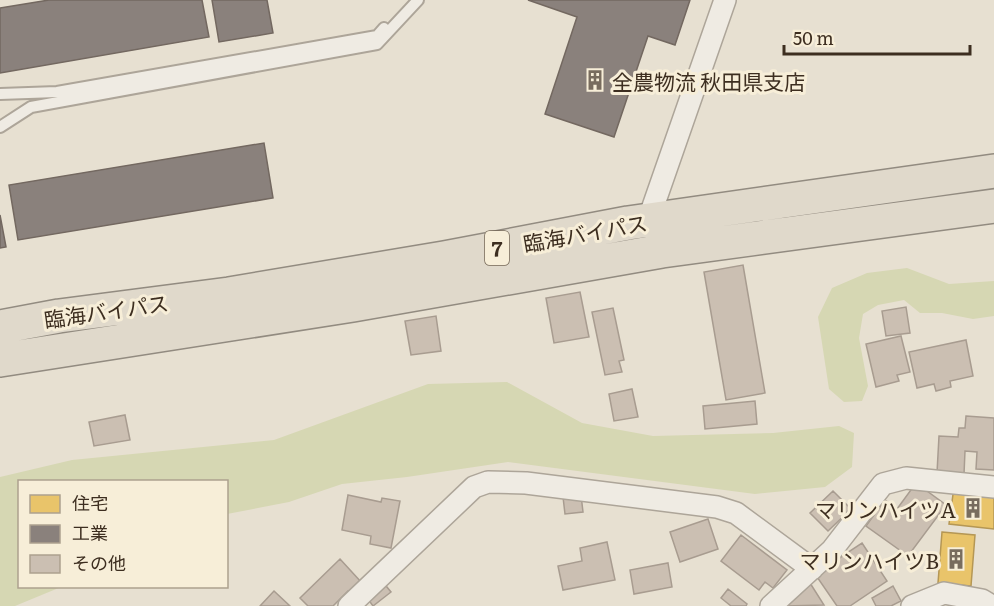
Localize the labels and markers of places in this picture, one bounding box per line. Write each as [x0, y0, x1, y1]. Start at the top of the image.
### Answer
place label: 全農物流 秋田県支店 [612, 65, 805, 96]
building icon: 全農物流 秋田県支店 [583, 68, 607, 92]
place label: マリンハイツA [815, 493, 957, 524]
building icon: マリンハイツA [961, 496, 985, 520]
place label: マリンハイツB [800, 544, 939, 575]
building icon: マリンハイツB [944, 547, 968, 571]

